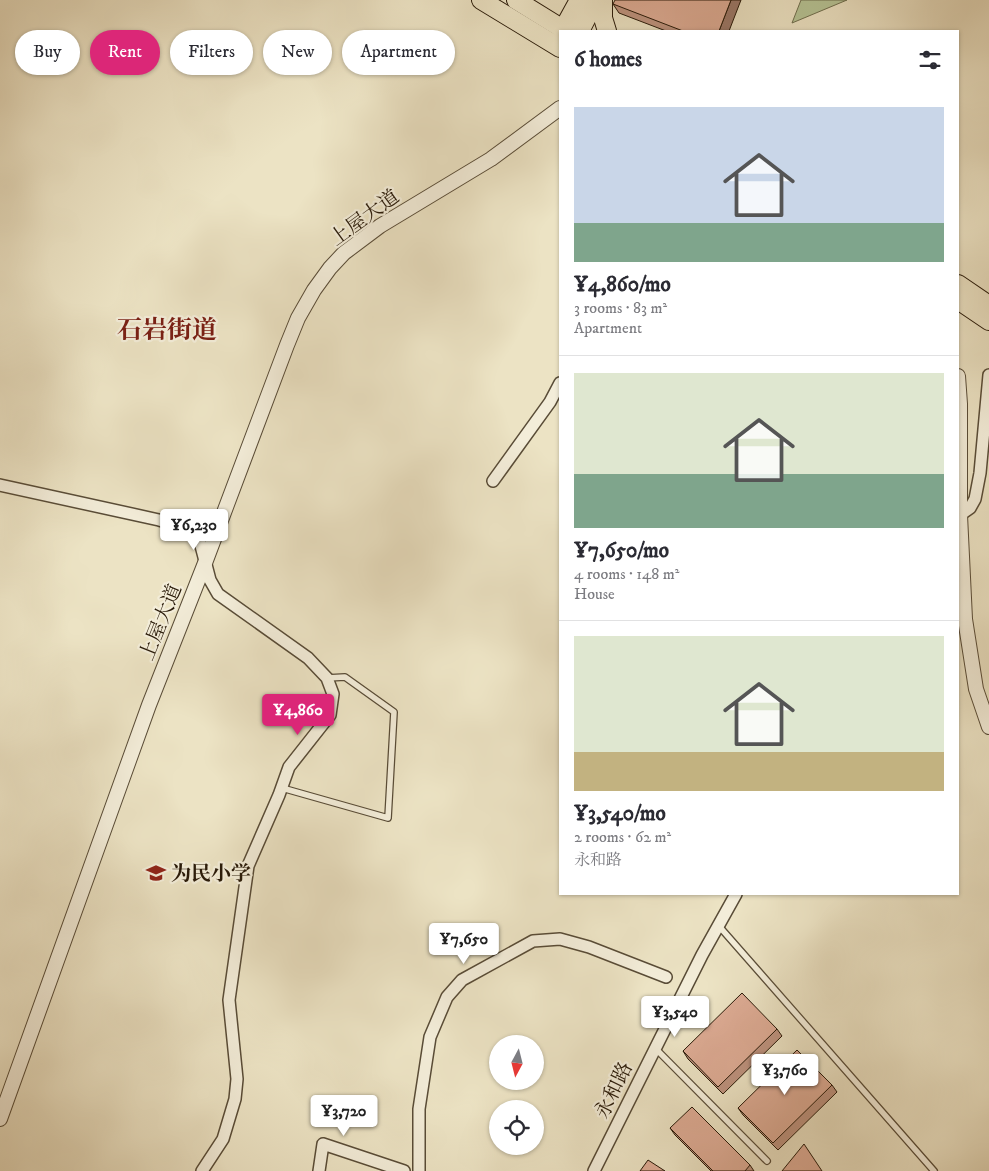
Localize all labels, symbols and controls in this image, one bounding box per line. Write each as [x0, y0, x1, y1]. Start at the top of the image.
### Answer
chip: Buy [15, 30, 80, 75]
chip: Rent [90, 30, 160, 75]
chip: Filters [170, 30, 253, 75]
chip: New [263, 30, 332, 75]
chip: Apartment [342, 30, 455, 75]
icon: filters [916, 46, 944, 74]
text: 6 homes [574, 47, 642, 73]
icon: home [714, 140, 804, 230]
street label: 上屋大道 [325, 185, 405, 252]
text: ¥4,860/mo [574, 272, 671, 298]
text: 3 rooms · 83 m² [574, 298, 667, 318]
district label: 石岩街道 [117, 315, 217, 346]
text: Apartment [574, 318, 642, 338]
icon: home [714, 405, 804, 495]
pin: ¥6,230 [153, 508, 235, 551]
text: ¥6,230 [171, 515, 217, 535]
text: ¥7,650/mo [574, 538, 669, 564]
text: 4 rooms · 148 m² [574, 564, 679, 584]
street label: 上屋大道 [135, 581, 188, 664]
text: House [574, 584, 615, 604]
icon: home [714, 669, 804, 759]
pin: ¥4,860 [257, 694, 339, 736]
text: ¥4,860 [273, 700, 323, 720]
text: ¥3,540/mo [574, 801, 666, 827]
text: 2 rooms · 62 m² [574, 827, 671, 847]
text: 永和路 [574, 850, 622, 870]
school or university icon: 为民小学 [145, 862, 167, 884]
place label: 为民小学 [171, 862, 251, 887]
pin: ¥7,650 [423, 922, 505, 965]
text: ¥7,650 [440, 929, 488, 949]
pin: ¥3,540 [634, 996, 716, 1038]
text: ¥3,540 [652, 1002, 698, 1022]
north arrow [489, 1035, 544, 1090]
map controls [489, 1035, 544, 1155]
pin: ¥3,760 [744, 1054, 826, 1096]
street label: 永和路 [590, 1058, 639, 1123]
text: ¥3,760 [762, 1060, 808, 1080]
pin: ¥3,720 [303, 1094, 385, 1137]
button: locate [489, 1100, 544, 1155]
text: ¥3,720 [322, 1101, 366, 1121]

